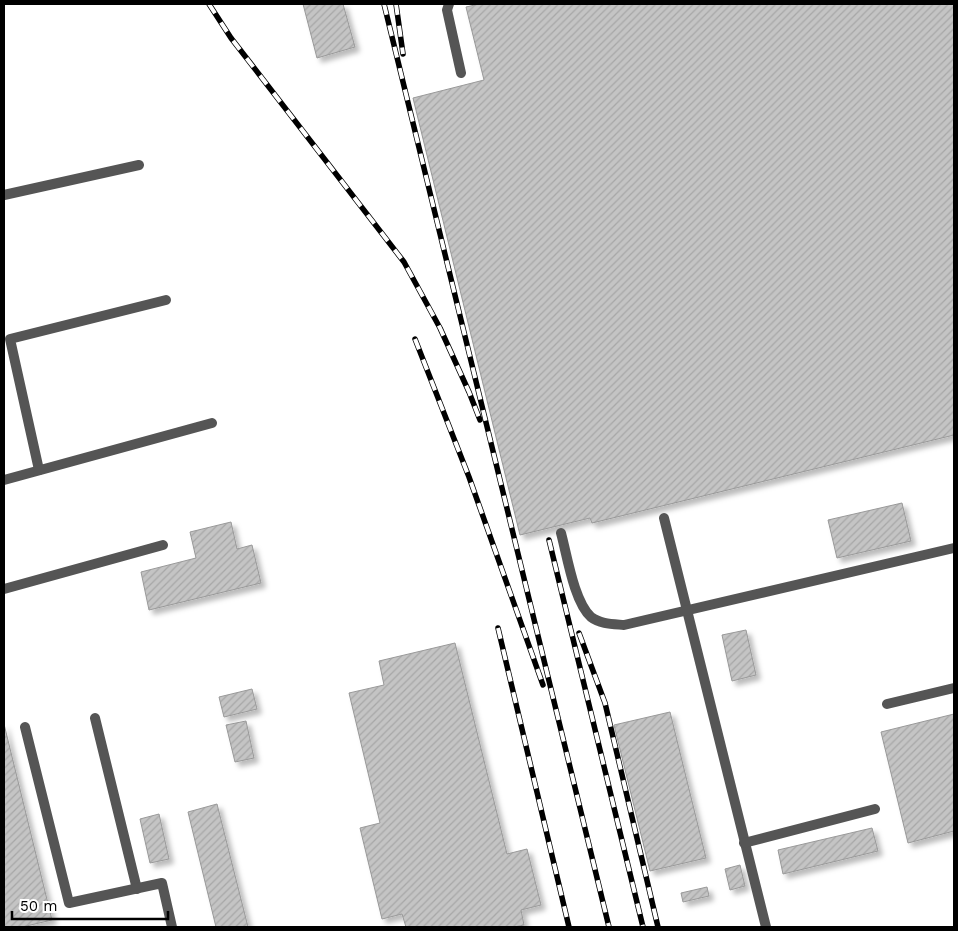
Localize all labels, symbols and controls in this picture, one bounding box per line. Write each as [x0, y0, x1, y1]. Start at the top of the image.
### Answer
scale bar [12, 888, 169, 920]
text: 50 m [20, 897, 57, 915]

